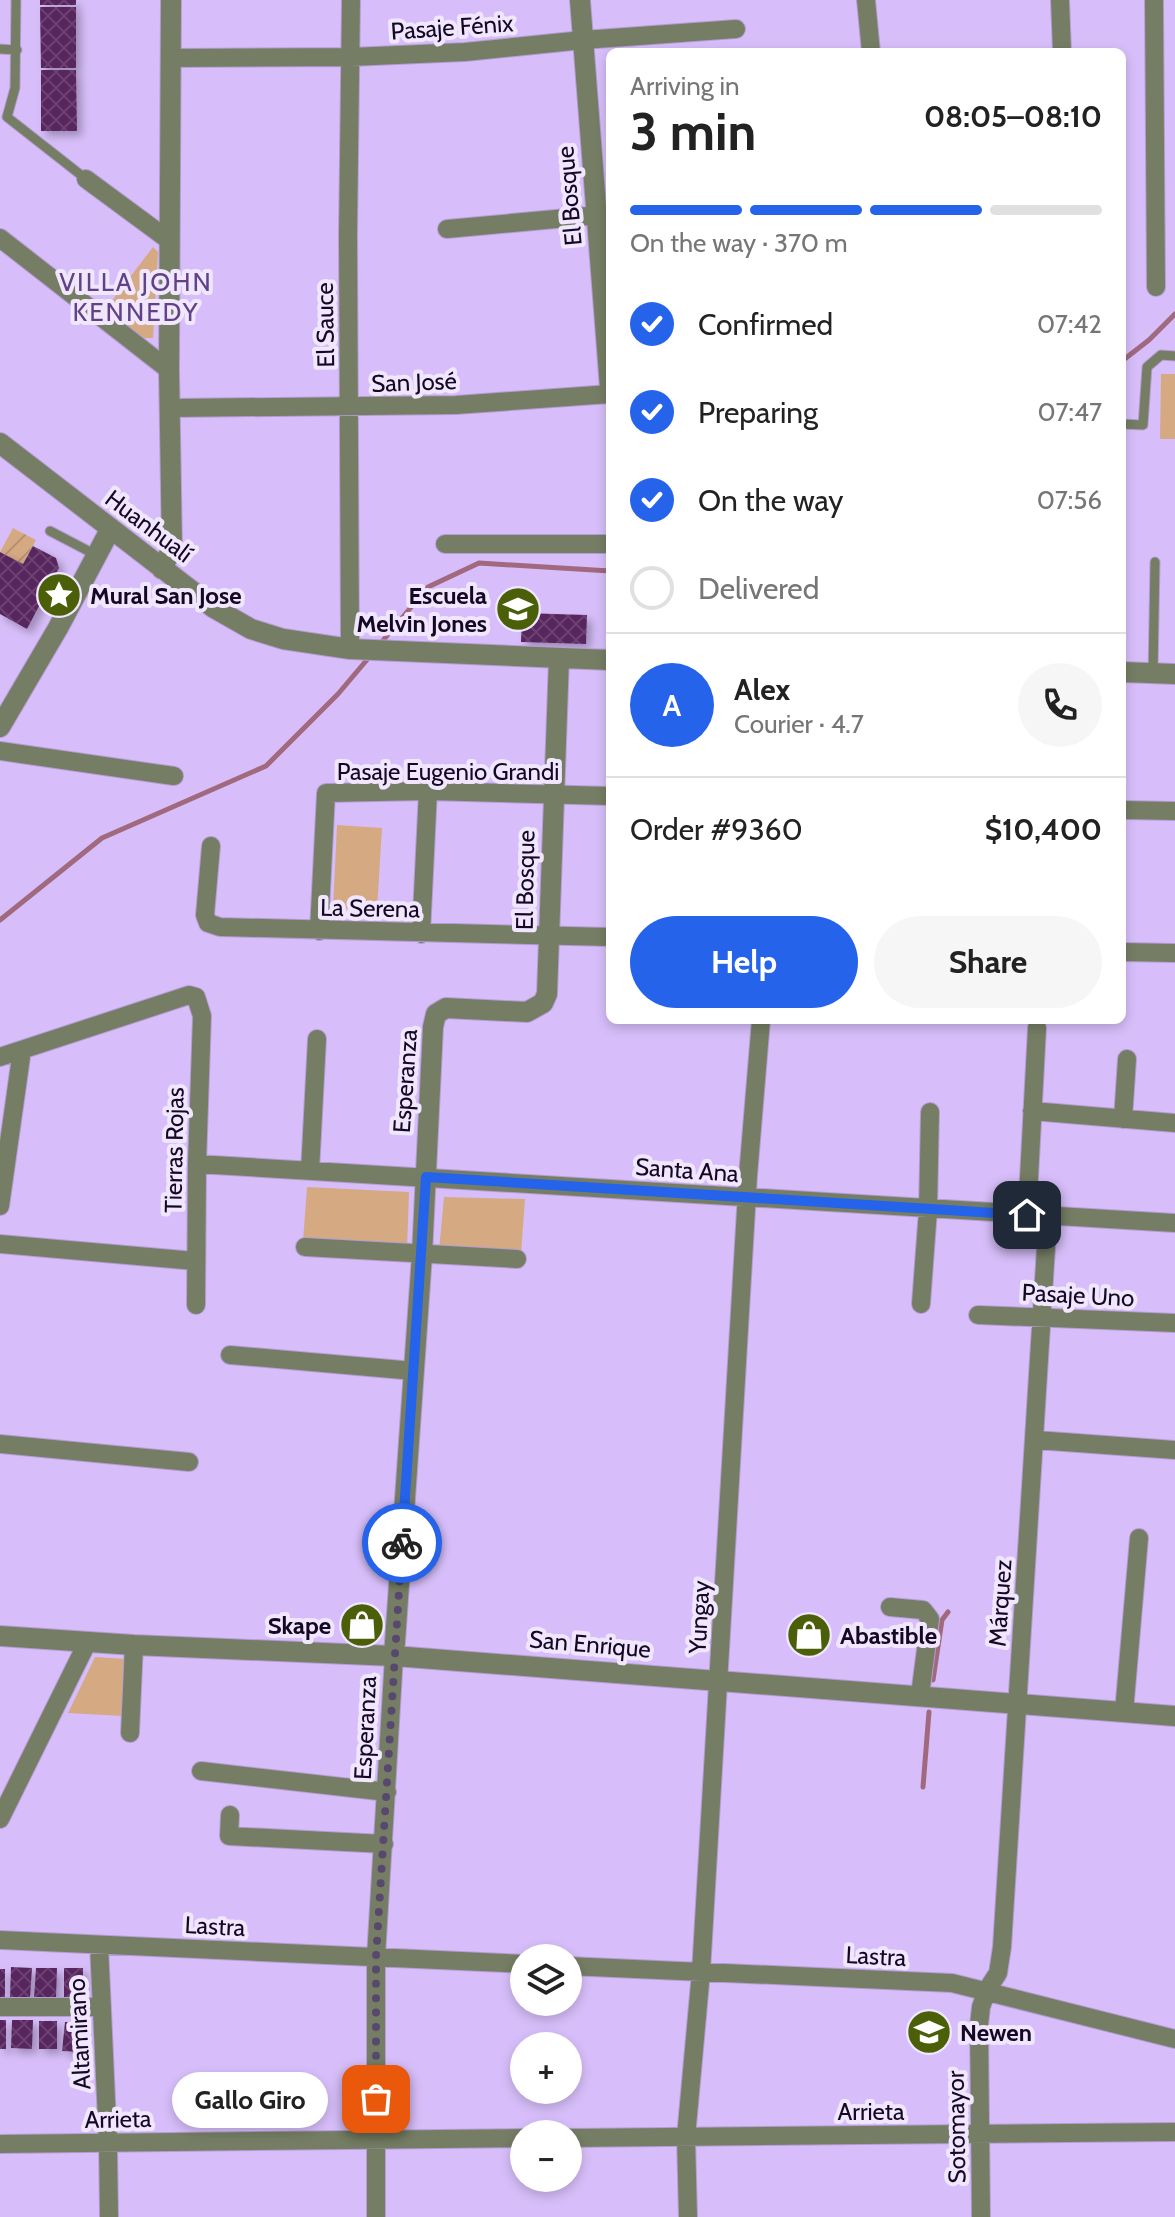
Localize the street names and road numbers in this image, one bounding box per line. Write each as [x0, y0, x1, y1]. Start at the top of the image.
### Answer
street label: Pasaje Fénix [390, 8, 515, 46]
street label: El Bosque [550, 145, 588, 247]
street label: El Sauce [310, 282, 340, 368]
street label: San José [371, 366, 457, 398]
street label: Huanhualí [100, 484, 198, 568]
street label: Pasaje Eugenio Grandi [337, 757, 559, 786]
street label: El Bosque [510, 830, 540, 930]
street label: La Serena [320, 893, 421, 923]
street label: Esperanza [387, 1028, 423, 1134]
street label: Tierras Rojas [158, 1087, 190, 1213]
street label: Santa Ana [634, 1152, 740, 1188]
street label: Pasaje Uno [1021, 1278, 1135, 1312]
street label: Márquez [982, 1558, 1018, 1648]
street label: Yungay [683, 1580, 715, 1655]
street label: San Enrique [528, 1624, 652, 1664]
street label: Esperanza [348, 1675, 382, 1781]
street label: Lastra [184, 1910, 246, 1942]
street label: Lastra [845, 1940, 907, 1972]
street label: Altamirano [62, 1978, 96, 2090]
street label: Sotomayor [941, 2070, 971, 2184]
street label: Arrieta [838, 2097, 905, 2126]
street label: Arrieta [84, 2104, 152, 2134]

